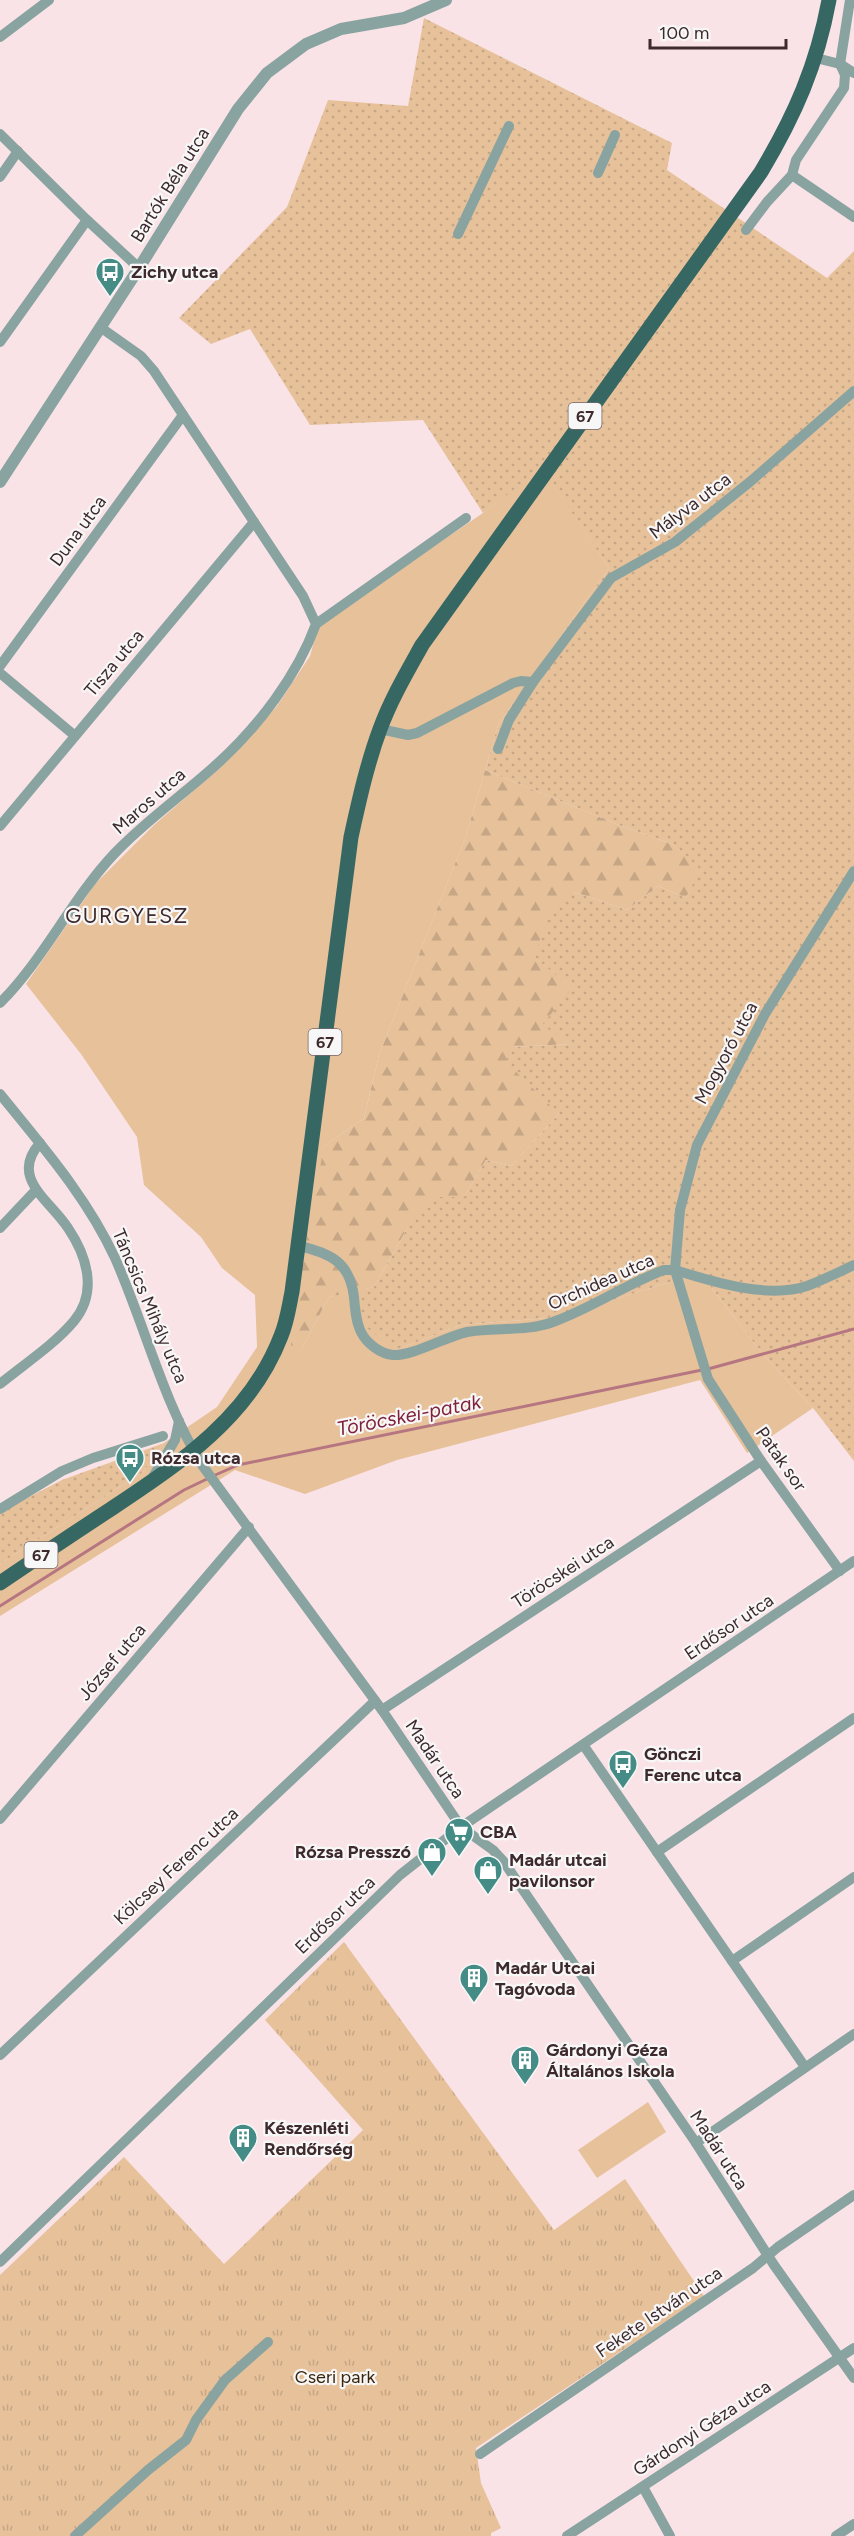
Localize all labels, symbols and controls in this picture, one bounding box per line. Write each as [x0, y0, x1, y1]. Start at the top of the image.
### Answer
scale bar [650, 12, 786, 50]
text: 100 m [659, 22, 709, 44]
street label: Bartók Béla utca [126, 124, 214, 246]
bus stop icon: Zichy utca [94, 256, 126, 298]
place label: Zichy utca [131, 261, 218, 283]
road number: 67 [568, 403, 602, 429]
street label: Mályva utca [645, 468, 735, 544]
street label: Duna utca [45, 491, 111, 571]
street label: Tisza utca [80, 625, 148, 701]
street label: Maros utca [108, 763, 190, 839]
district label: GURGYESZ [65, 903, 189, 928]
street label: Mogyoró utca [690, 998, 762, 1108]
road number: 67 [308, 1029, 342, 1055]
street label: Táncsics Mihály utca [108, 1226, 192, 1386]
street label: Orchidea utca [545, 1249, 657, 1315]
water label: Töröcskei-patak [335, 1389, 484, 1441]
street label: Patak sor [751, 1423, 811, 1495]
bus stop icon: Rózsa utca [114, 1442, 146, 1484]
place label: Rózsa utca [151, 1447, 241, 1469]
street label: Töröcskei utca [508, 1531, 618, 1613]
road number: 67 [24, 1542, 57, 1568]
street label: Erdősor utca [680, 1589, 778, 1665]
street label: József utca [73, 1619, 151, 1705]
street label: Madár utca [401, 1715, 469, 1803]
place label: Gönczi Ferenc utca [644, 1743, 742, 1786]
bus stop icon: Gönczi Ferenc utca [607, 1748, 639, 1790]
street label: Kölcsey Ferenc utca [109, 1803, 243, 1929]
supermarket icon: CBA [443, 1816, 475, 1858]
place label: CBA [480, 1821, 517, 1843]
shop icon: Rózsa Presszó [416, 1836, 448, 1878]
place label: Rózsa Presszó [295, 1841, 411, 1863]
place label: Madár utcai pavilonsor [509, 1849, 607, 1892]
shop icon: Madár utcai pavilonsor [472, 1854, 504, 1896]
street label: Erdősor utca [290, 1871, 380, 1959]
place label: Madár Utcai Tagóvoda [495, 1957, 595, 2000]
building icon: Madár Utcai Tagóvoda [458, 1962, 490, 2004]
place label: Gárdonyi Géza Általános Iskola [546, 2039, 675, 2082]
building icon: Gárdonyi Géza Általános Iskola [509, 2044, 541, 2086]
street label: Madár utca [685, 2106, 753, 2194]
place label: Készenléti Rendőrség [264, 2117, 353, 2160]
building icon: Készenléti Rendőrség [227, 2122, 259, 2164]
street label: Fekete István utca [592, 2262, 726, 2362]
park label: Cseri park [295, 2366, 376, 2388]
street label: Gárdonyi Géza utca [629, 2375, 775, 2481]

